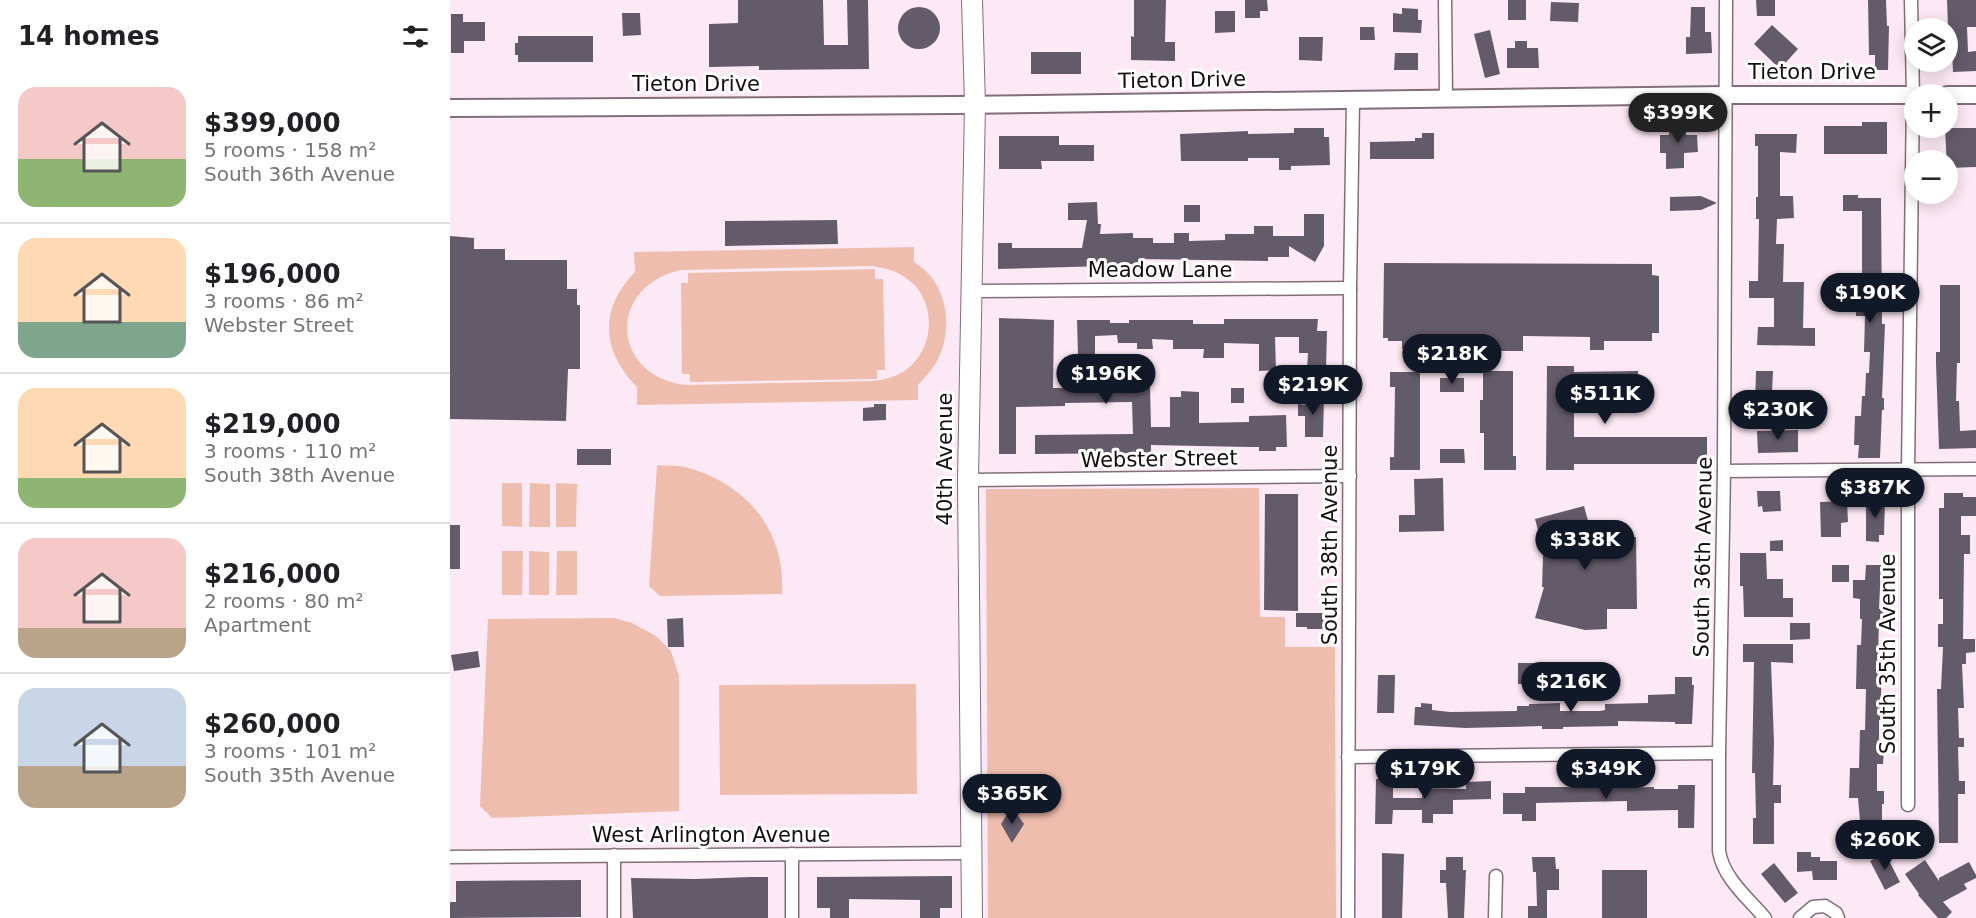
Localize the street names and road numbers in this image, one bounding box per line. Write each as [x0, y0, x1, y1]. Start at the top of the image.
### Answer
street label: Tieton Drive [1747, 60, 1876, 84]
street label: Tieton Drive [1117, 67, 1246, 93]
street label: Tieton Drive [631, 72, 760, 96]
street label: Meadow Lane [1088, 258, 1232, 282]
street label: 40th Avenue [933, 393, 957, 525]
street label: South 38th Avenue [1318, 445, 1342, 645]
street label: Webster Street [1080, 446, 1238, 472]
street label: South 36th Avenue [1689, 456, 1717, 658]
street label: South 35th Avenue [1876, 554, 1900, 754]
street label: West Arlington Avenue [592, 823, 830, 847]

